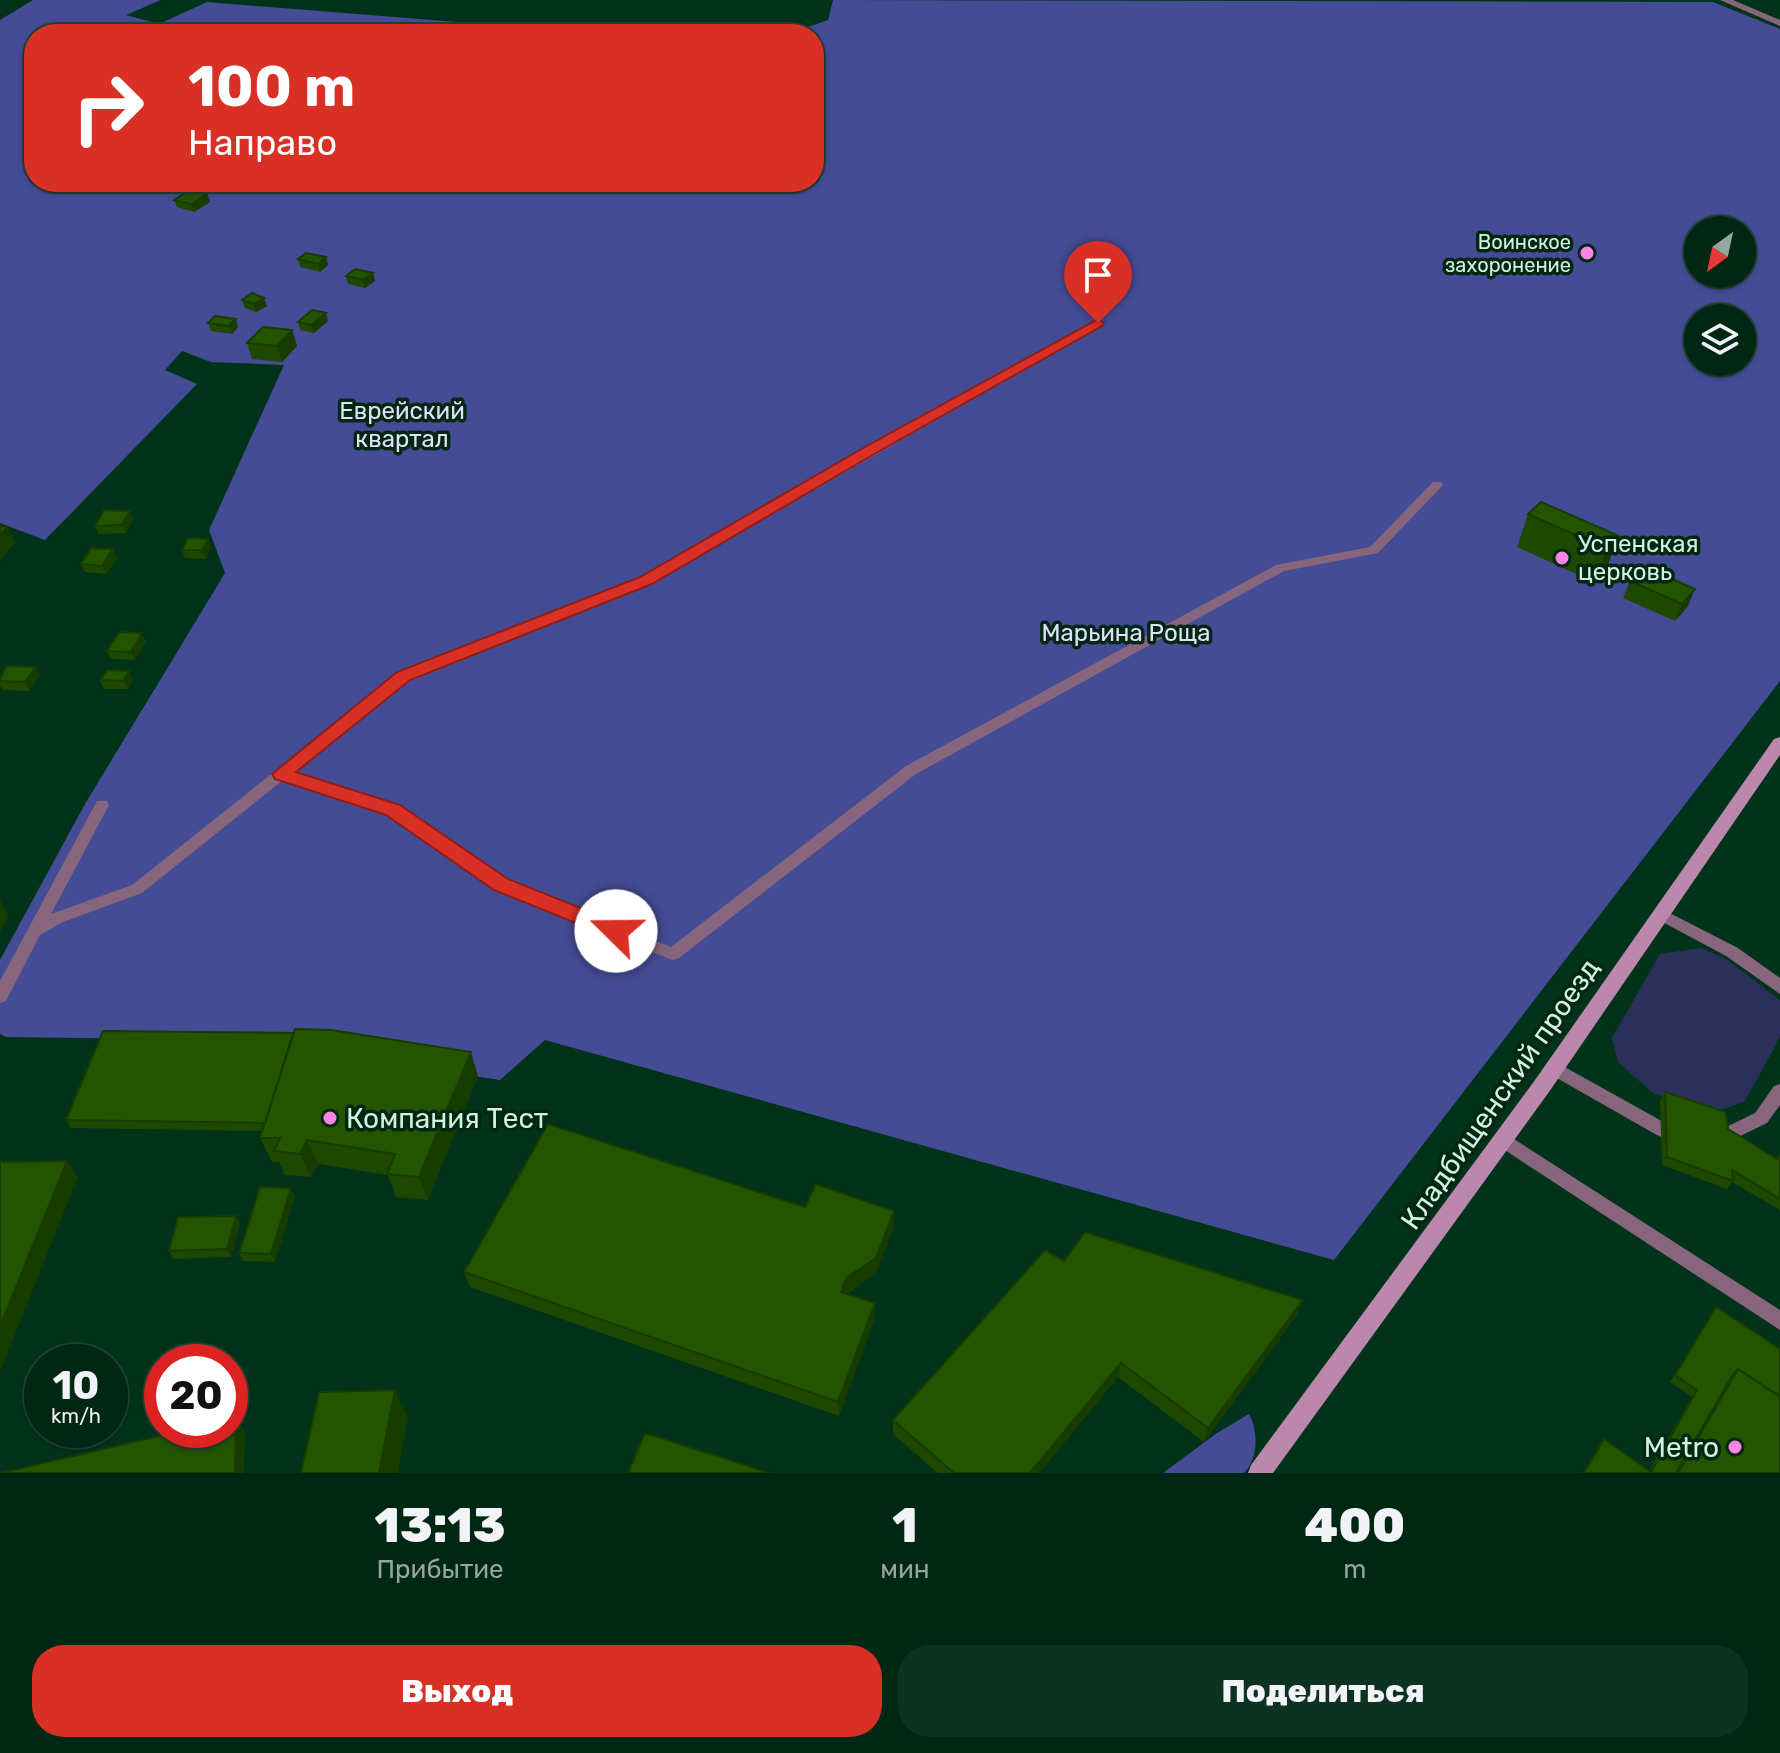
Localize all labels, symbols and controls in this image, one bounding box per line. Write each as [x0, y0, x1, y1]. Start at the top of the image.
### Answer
text: 100 m [188, 54, 355, 120]
icon: right [56, 56, 160, 160]
text: Направо [188, 121, 337, 164]
north arrow [1684, 216, 1756, 288]
map controls [1684, 216, 1756, 376]
place label: Воинское захоронение [1445, 230, 1571, 277]
pin [1064, 241, 1132, 323]
marker: Воинское захоронение [1578, 244, 1596, 262]
icon: arrive [1076, 253, 1120, 297]
button: layers [1684, 304, 1756, 376]
park label: Еврейский квартал [339, 397, 465, 453]
place label: Успенская церковь [1578, 530, 1698, 586]
marker: Успенская церковь [1553, 549, 1571, 567]
park label: Марьина Роща [1042, 619, 1210, 647]
position arrow [574, 889, 658, 973]
street label: Кладбищенский проезд [1394, 952, 1606, 1236]
place label: Компания Тест [346, 1102, 548, 1135]
marker: Компания Тест [321, 1109, 339, 1127]
speed limit sign: 20 [144, 1344, 248, 1448]
text: 10 [52, 1362, 100, 1409]
text: km/h [51, 1404, 101, 1428]
place label: Metro [1644, 1431, 1719, 1464]
marker: Metro [1726, 1438, 1744, 1456]
text: 13:13 [375, 1497, 506, 1554]
text: 1 [892, 1497, 918, 1554]
text: 400 [1304, 1497, 1405, 1554]
text: Прибытие [377, 1554, 504, 1585]
text: мин [880, 1554, 930, 1585]
text: m [1343, 1554, 1366, 1585]
button: Выход [32, 1645, 882, 1737]
button: Поделиться [898, 1645, 1748, 1737]

